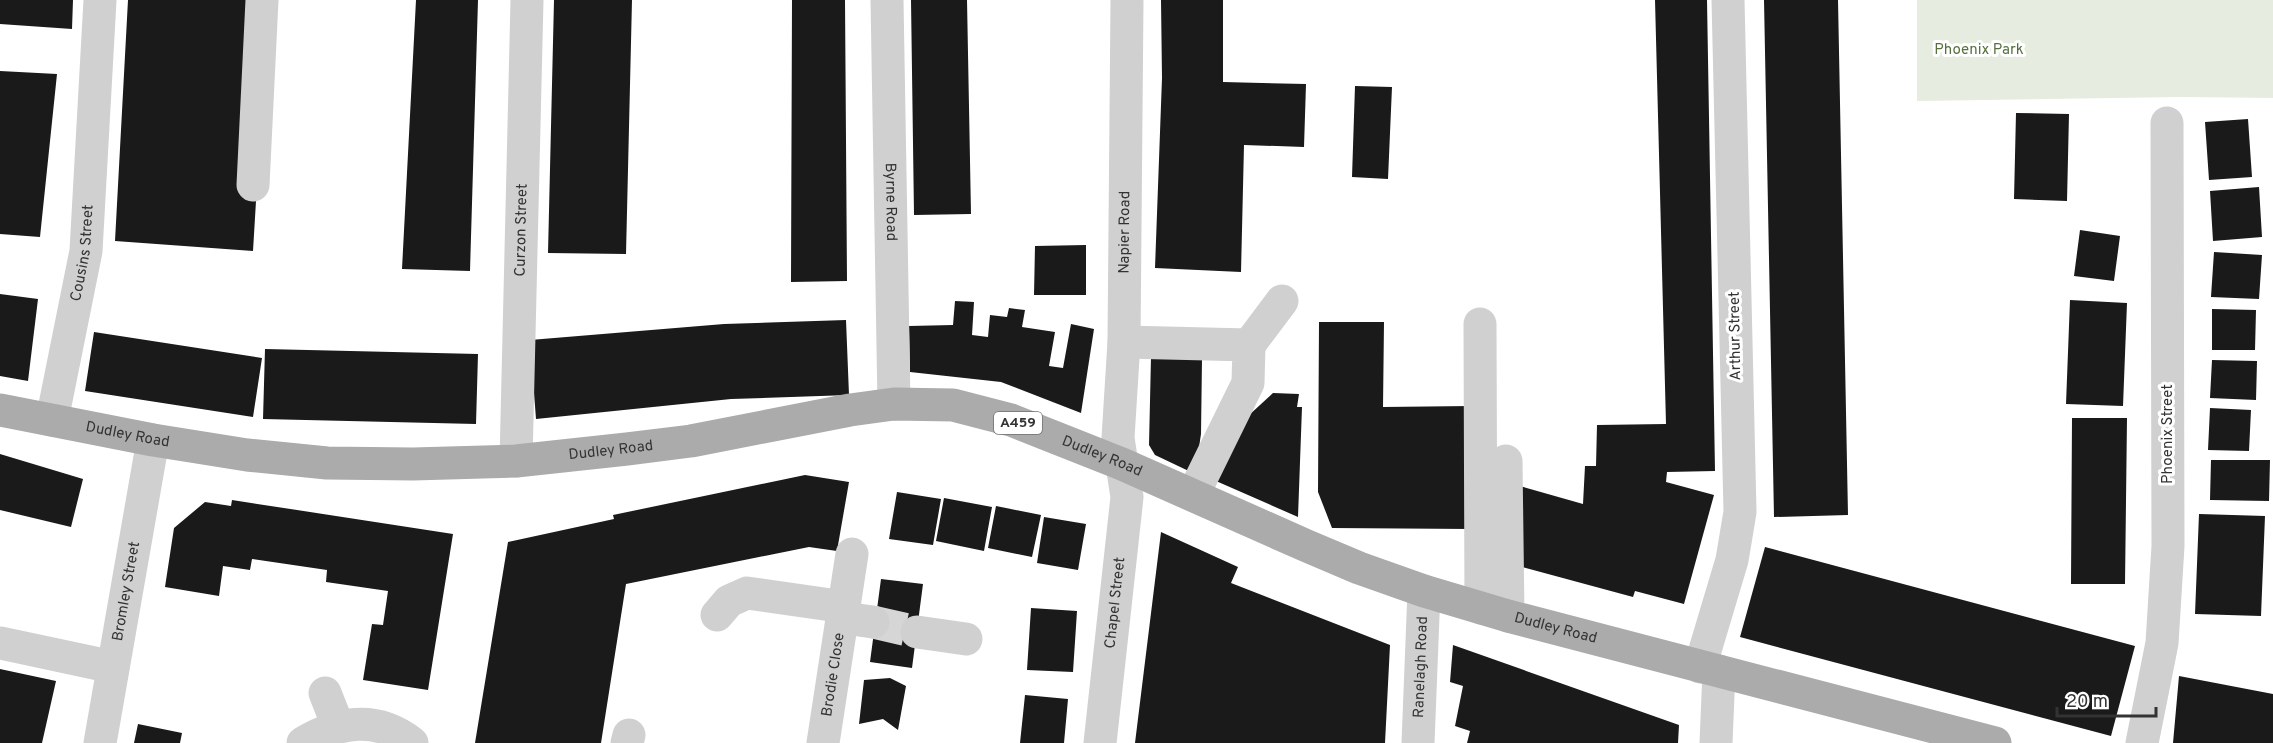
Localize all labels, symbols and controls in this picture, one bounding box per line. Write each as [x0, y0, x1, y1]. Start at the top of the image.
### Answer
park label: Phoenix Park [1934, 41, 2024, 60]
street label: Byrne Road [880, 163, 901, 241]
street label: Curzon Street [511, 183, 532, 277]
street label: Napier Road [1115, 191, 1135, 274]
street label: Cousins Street [67, 204, 98, 303]
street label: Arthur Street [1726, 291, 1746, 381]
street label: Phoenix Street [2159, 384, 2178, 484]
road number: A459 [994, 412, 1042, 434]
street label: Dudley Road [84, 418, 171, 452]
street label: Dudley Road [1059, 432, 1145, 481]
street label: Dudley Road [568, 436, 654, 465]
street label: Bromley Street [108, 540, 145, 643]
street label: Chapel Street [1101, 556, 1130, 650]
street label: Dudley Road [1512, 608, 1599, 648]
street label: Ranelagh Road [1409, 616, 1433, 718]
street label: Brodie Close [818, 632, 849, 718]
scale bar [2057, 680, 2156, 718]
text: 20 m [2066, 691, 2108, 714]

